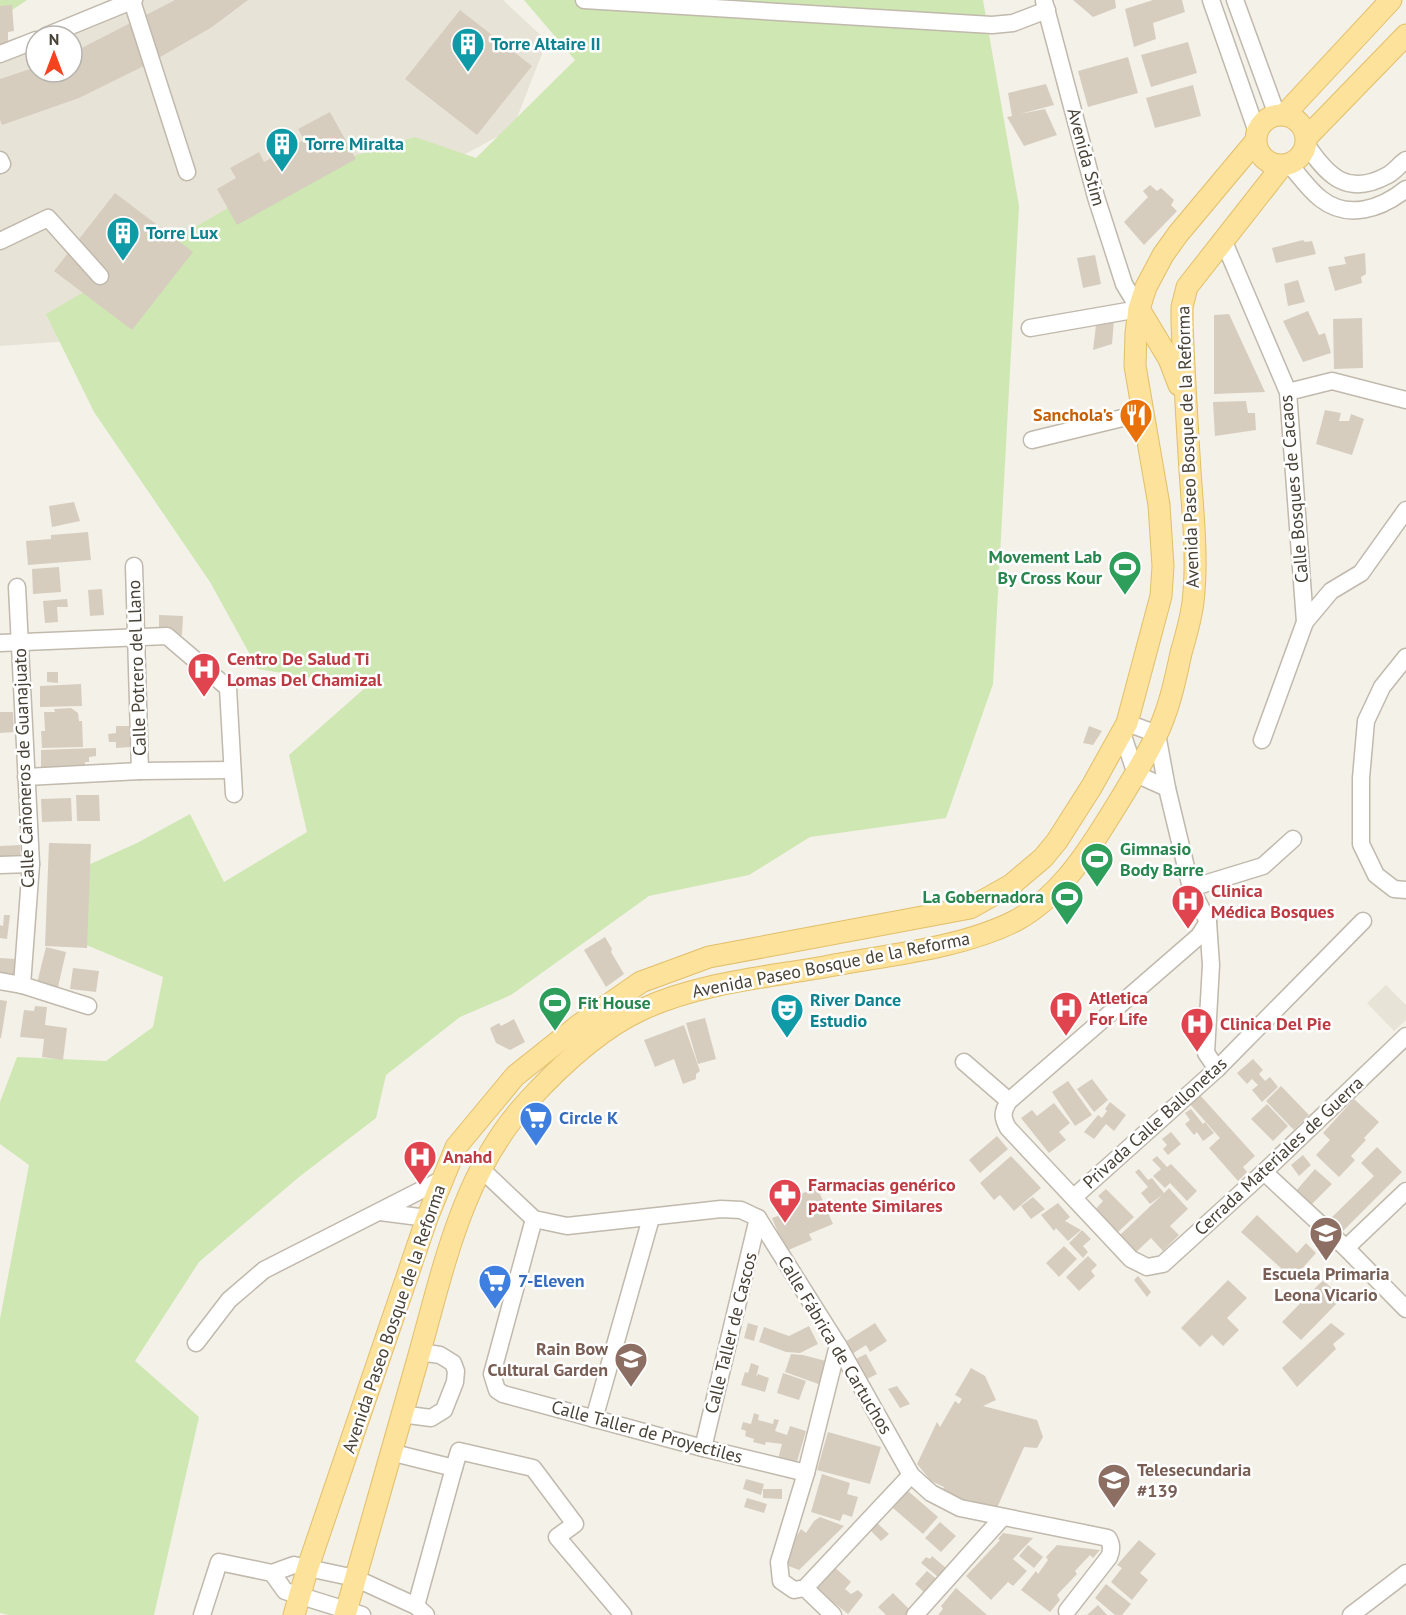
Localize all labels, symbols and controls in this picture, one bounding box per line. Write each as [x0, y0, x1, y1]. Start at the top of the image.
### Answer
north arrow [24, 24, 84, 84]
building icon: Torre Altaire II [450, 26, 486, 73]
text: N [49, 29, 59, 49]
place label: Torre Altaire II [491, 32, 601, 55]
street label: Avenida Stim [1062, 105, 1111, 208]
building icon: Torre Miralta [264, 126, 300, 173]
place label: Torre Miralta [305, 132, 404, 155]
building icon: Torre Lux [105, 215, 141, 262]
place label: Torre Lux [146, 221, 219, 244]
street label: Avenida Paseo Bosque de la Reforma [1171, 305, 1204, 589]
street label: Calle Bosques de Cacaos [1274, 394, 1313, 584]
restaurant icon: Sanchola's [1118, 397, 1154, 444]
place label: Sanchola's [1033, 403, 1113, 426]
place label: Movement Lab By Cross Kour [988, 545, 1103, 589]
sports icon: Movement Lab By Cross Kour [1107, 549, 1143, 596]
street label: Calle Potrero del Llano [122, 580, 151, 756]
place label: Centro De Salud Ti Lomas Del Chamizal [227, 647, 383, 691]
street label: Calle Cañoneros de Guanajuato [8, 648, 39, 888]
hospital icon: Centro De Salud Ti Lomas Del Chamizal [186, 651, 222, 698]
place label: Gimnasio Body Barre [1120, 837, 1204, 881]
sports icon: Gimnasio Body Barre [1079, 841, 1115, 888]
sports icon: La Gobernadora [1049, 879, 1085, 926]
place label: Clinica Médica Bosques [1211, 879, 1335, 923]
hospital icon: Clinica Médica Bosques [1170, 883, 1206, 930]
place label: La Gobernadora [922, 885, 1044, 908]
street label: Avenida Paseo Bosque de la Reforma [690, 926, 972, 1003]
sports icon: Fit House [537, 985, 573, 1032]
place label: Atletica For Life [1089, 986, 1148, 1030]
place label: River Dance Estudio [810, 988, 901, 1032]
hospital icon: Atletica For Life [1048, 990, 1084, 1037]
place label: Fit House [578, 991, 651, 1014]
theatre icon: River Dance Estudio [769, 992, 805, 1039]
hospital icon: Clinica Del Pie [1179, 1006, 1215, 1053]
place label: Clinica Del Pie [1220, 1012, 1331, 1035]
street label: Privada Calle Ballonetas [1078, 1052, 1231, 1193]
street label: Cerrada Materiales de Guerra [1189, 1071, 1368, 1240]
supermarket icon: Circle K [518, 1100, 554, 1147]
place label: Circle K [559, 1106, 618, 1129]
hospital icon: Anahd [402, 1139, 438, 1186]
place label: Anahd [443, 1145, 492, 1168]
place label: Farmacias genérico patente Similares [808, 1173, 956, 1217]
pharmacy icon: Farmacias genérico patente Similares [767, 1177, 803, 1224]
street label: Avenida Paseo Bosque de la Reforma [337, 1182, 450, 1456]
school or university icon: Escuela Primaria Leona Vicario [1308, 1215, 1344, 1262]
street label: Calle Taller de Cascos [699, 1250, 762, 1416]
street label: Calle Fábrica de Cartuchos [773, 1251, 898, 1438]
place label: Escuela Primaria Leona Vicario [1263, 1262, 1389, 1306]
supermarket icon: 7-Eleven [477, 1263, 513, 1310]
place label: 7-Eleven [518, 1269, 585, 1292]
place label: Rain Bow Cultural Garden [487, 1337, 609, 1381]
school or university icon: Rain Bow Cultural Garden [613, 1341, 649, 1388]
street label: Calle Taller de Proyectiles [549, 1395, 745, 1468]
place label: Telesecundaria #139 [1137, 1458, 1251, 1502]
school or university icon: Telesecundaria #139 [1096, 1462, 1132, 1509]

